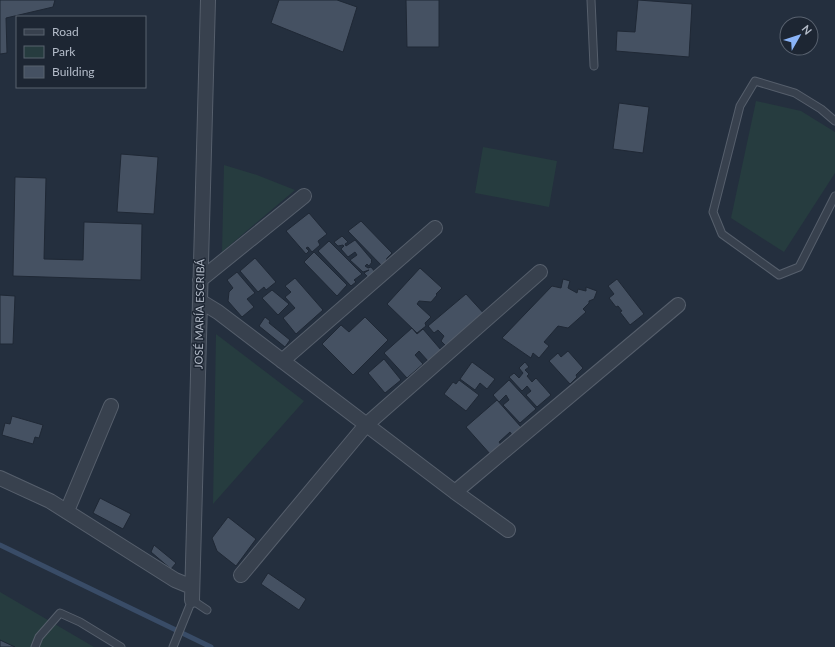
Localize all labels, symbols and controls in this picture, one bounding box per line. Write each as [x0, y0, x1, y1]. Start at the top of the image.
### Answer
legend [16, 16, 146, 88]
north arrow [779, 16, 819, 56]
text: N [799, 22, 815, 37]
text: Road [52, 24, 79, 39]
text: Park [52, 44, 76, 59]
text: Building [52, 64, 95, 79]
street label: JOSÉ MARÍA ESCRIBÁ [192, 258, 206, 369]

